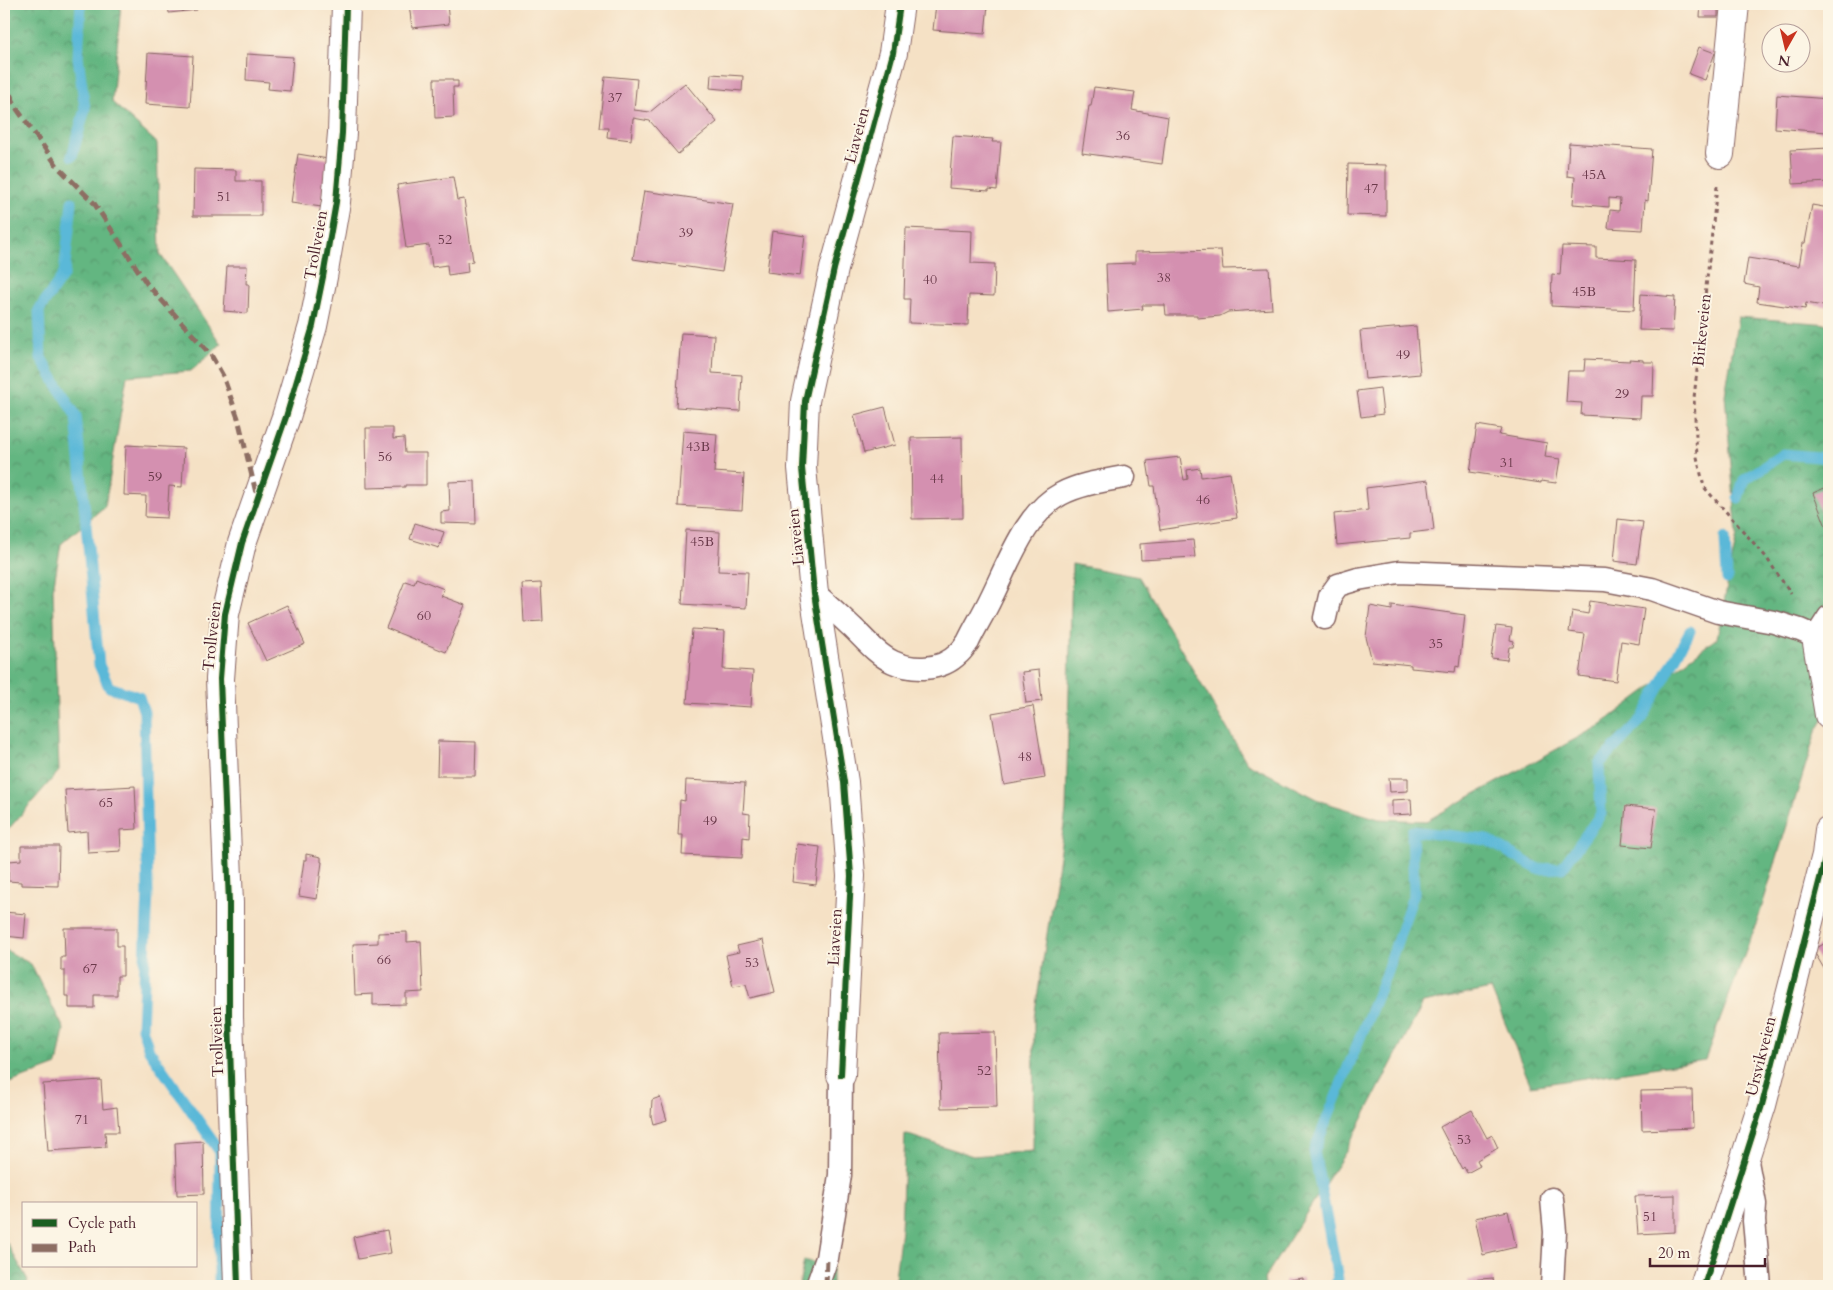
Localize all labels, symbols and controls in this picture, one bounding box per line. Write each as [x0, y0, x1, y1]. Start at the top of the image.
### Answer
north arrow [1760, 22, 1810, 72]
text: N [1777, 50, 1792, 71]
house number: 37 [608, 88, 622, 107]
street label: Liaveien [839, 105, 875, 166]
house number: 36 [1116, 126, 1130, 145]
house number: 45A [1582, 165, 1606, 184]
house number: 47 [1364, 179, 1378, 198]
house number: 51 [217, 187, 231, 206]
street label: Trollveien [299, 209, 333, 282]
house number: 39 [679, 223, 693, 242]
house number: 52 [438, 230, 452, 249]
house number: 38 [1157, 268, 1171, 287]
house number: 40 [923, 270, 937, 289]
house number: 45B [1572, 282, 1596, 301]
street label: Birkeveien [1687, 293, 1717, 368]
house number: 49 [1396, 345, 1410, 364]
house number: 29 [1615, 384, 1629, 403]
house number: 43B [686, 437, 710, 456]
house number: 56 [378, 447, 392, 466]
house number: 31 [1500, 453, 1514, 472]
house number: 59 [148, 467, 162, 486]
house number: 44 [930, 469, 944, 488]
house number: 46 [1196, 490, 1210, 509]
street label: Liaveien [782, 507, 810, 567]
house number: 45B [690, 532, 714, 551]
street label: Trollveien [197, 600, 227, 672]
house number: 60 [417, 606, 431, 625]
house number: 35 [1429, 634, 1443, 653]
house number: 48 [1018, 747, 1032, 766]
house number: 65 [99, 793, 113, 812]
house number: 49 [703, 811, 717, 830]
street label: Liaveien [823, 908, 847, 966]
house number: 66 [377, 950, 391, 969]
house number: 53 [745, 953, 759, 972]
house number: 67 [83, 959, 97, 978]
street label: Trollveien [205, 1006, 229, 1078]
street label: Ursvikveien [1740, 1014, 1782, 1099]
house number: 52 [977, 1061, 991, 1080]
house number: 71 [75, 1110, 89, 1129]
house number: 53 [1457, 1130, 1471, 1149]
legend [22, 1202, 198, 1268]
house number: 51 [1643, 1207, 1657, 1226]
text: Cycle path [68, 1213, 137, 1233]
scale bar [1650, 1235, 1766, 1267]
text: Path [68, 1237, 97, 1257]
text: 20 m [1658, 1243, 1690, 1263]

